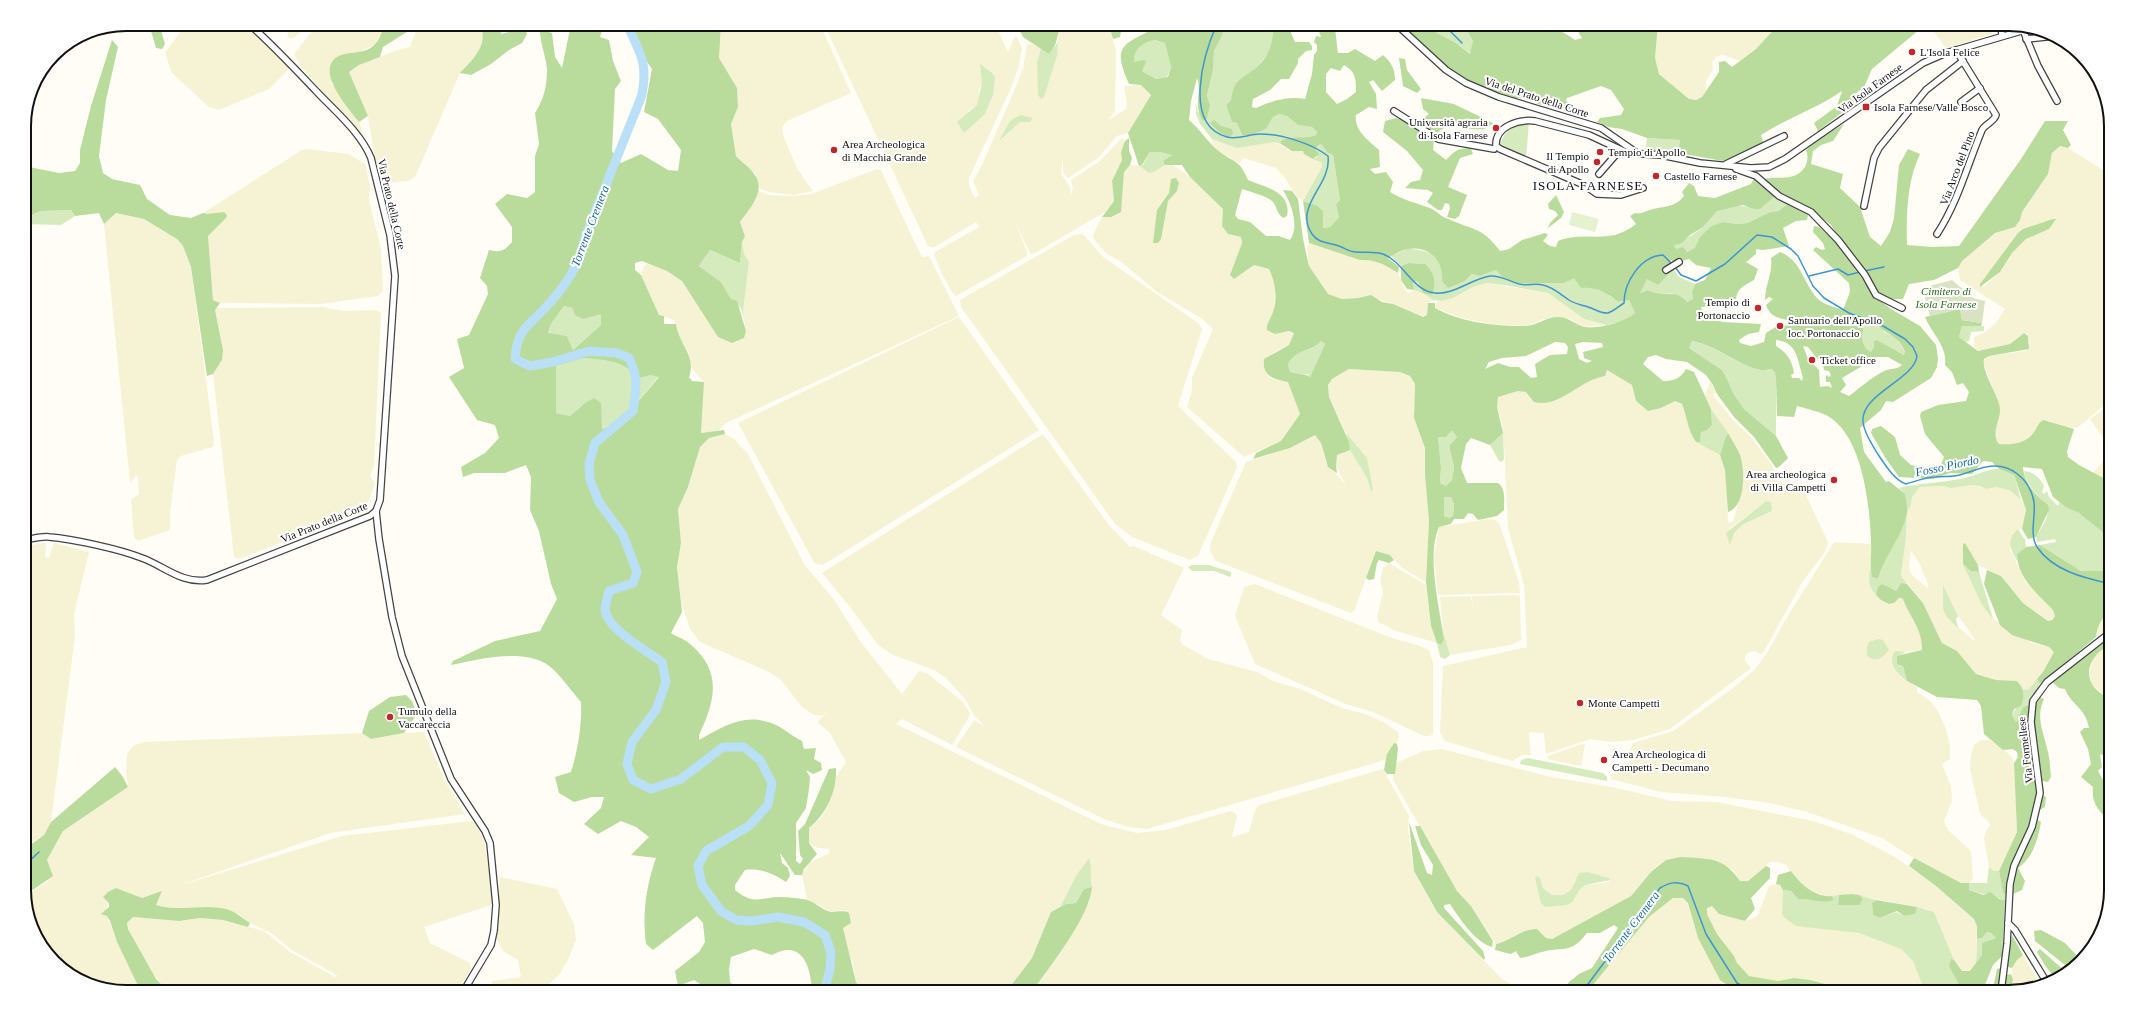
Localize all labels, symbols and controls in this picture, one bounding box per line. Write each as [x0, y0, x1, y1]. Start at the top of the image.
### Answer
place label: L'Isola Felice [1920, 46, 1980, 58]
marker: L'Isola Felice [1907, 47, 1917, 57]
street label: Via Isola Farnese [1836, 61, 1904, 115]
street label: Via del Prato della Corte [1483, 74, 1591, 120]
place label: Isola Farnese/Valle Bosco [1874, 101, 1989, 113]
marker: Isola Farnese/Valle Bosco [1861, 102, 1871, 112]
place label: Università agraria di Isola Farnese [1409, 116, 1488, 141]
marker: Università agraria di Isola Farnese [1491, 123, 1501, 133]
street label: Via Arco del Pino [1937, 129, 1977, 207]
place label: Area Archeologica di Macchia Grande [842, 138, 926, 163]
marker: Area Archeologica di Macchia Grande [829, 145, 839, 155]
place label: Tempio di Apollo [1608, 146, 1686, 158]
marker: Tempio di Apollo [1595, 147, 1605, 157]
place label: Il Tempio di Apollo [1546, 150, 1589, 175]
marker: Il Tempio di Apollo [1592, 157, 1602, 167]
street label: Via Prato della Corte [376, 158, 408, 251]
place label: Castello Farnese [1664, 170, 1737, 182]
marker: Castello Farnese [1651, 171, 1661, 181]
district label: ISOLA FARNESE [1533, 178, 1643, 193]
water label: Torrente Cremera [568, 184, 612, 268]
park label: Cimitero di Isola Farnese [1915, 285, 1977, 310]
place label: Tempio di Portonaccio [1697, 296, 1750, 321]
marker: Tempio di Portonaccio [1753, 303, 1763, 313]
place label: Santuario dell'Apollo loc. Portonaccio [1788, 314, 1882, 339]
marker: Santuario dell'Apollo loc. Portonaccio [1775, 321, 1785, 331]
place label: Ticket office [1820, 354, 1876, 366]
marker: Ticket office [1807, 355, 1817, 365]
water label: Fosso Piordo [1913, 452, 1980, 480]
place label: Area archeologica di Villa Campetti [1746, 468, 1826, 493]
marker: Area archeologica di Villa Campetti [1829, 475, 1839, 485]
street label: Via Prato della Corte [279, 499, 369, 545]
place label: Monte Campetti [1588, 697, 1660, 709]
marker: Monte Campetti [1575, 698, 1585, 708]
place label: Tumulo della Vaccareccia [398, 705, 457, 730]
marker: Tumulo della Vaccareccia [385, 712, 395, 722]
street label: Via Formellese [2015, 716, 2035, 784]
place label: Area Archeologica di Campetti - Decumano [1612, 748, 1710, 773]
marker: Area Archeologica di Campetti - Decumano [1599, 755, 1609, 765]
water label: Torrente Cremera [1600, 889, 1662, 965]

